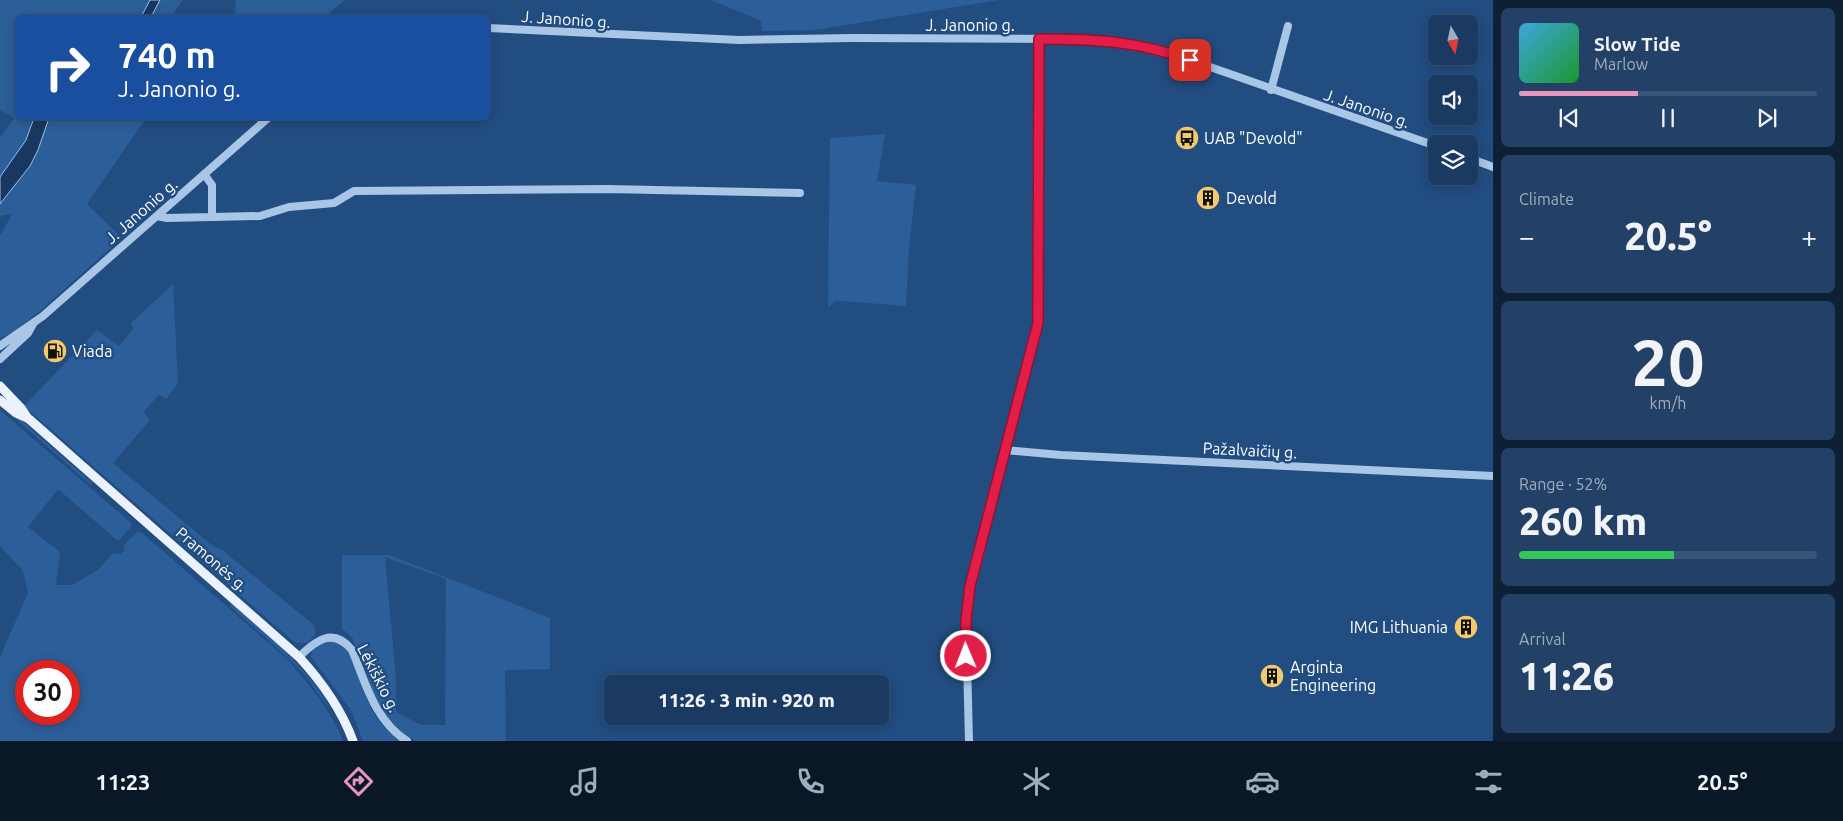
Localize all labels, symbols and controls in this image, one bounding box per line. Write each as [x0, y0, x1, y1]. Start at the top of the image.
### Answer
street label: J. Janonio g. [521, 7, 611, 31]
north arrow [1428, 15, 1478, 65]
map controls [1428, 15, 1478, 185]
street label: J. Janonio g. [925, 16, 1015, 34]
text: Slow Tide [1594, 33, 1681, 55]
icon: right [35, 35, 100, 100]
text: 740 m [118, 35, 216, 75]
pin [1169, 39, 1211, 81]
icon: arrive [1176, 46, 1204, 74]
text: Marlow [1594, 55, 1648, 73]
button: sound [1428, 75, 1478, 125]
text: J. Janonio g. [118, 76, 241, 101]
street label: J. Janonio g. [1322, 85, 1412, 131]
icon: previous [1555, 104, 1583, 132]
icon: pause [1654, 104, 1682, 132]
icon: next [1753, 104, 1781, 132]
bus stop icon: UAB "Devold" [1174, 125, 1200, 151]
place label: UAB "Devold" [1204, 129, 1303, 147]
button: layers [1428, 135, 1478, 185]
street label: J. Janonio g. [101, 175, 181, 247]
building icon: Devold [1195, 185, 1221, 211]
place label: Devold [1226, 189, 1277, 207]
text: Climate [1519, 190, 1574, 208]
text: 20.5° [1624, 215, 1712, 257]
text: − [1519, 221, 1535, 252]
text: + [1801, 221, 1817, 252]
text: 20 [1631, 325, 1705, 398]
fuel station icon: Viada [42, 338, 68, 364]
place label: Viada [72, 342, 112, 360]
text: km/h [1650, 394, 1686, 412]
street label: Pažalvaičių g. [1202, 439, 1298, 461]
text: Range · 52% [1519, 475, 1607, 493]
text: 260 km [1519, 500, 1647, 542]
street label: Pramonės g. [173, 523, 251, 595]
building icon: IMG Lithuania [1453, 614, 1479, 640]
place label: IMG Lithuania [1350, 618, 1448, 636]
position arrow [939, 629, 991, 681]
text: Arrival [1519, 630, 1566, 648]
street label: Lėkiškio g. [354, 641, 404, 715]
text: 11:26 [1519, 655, 1614, 697]
place label: Arginta Engineering [1290, 658, 1376, 694]
speed limit sign: 30 [15, 660, 80, 725]
building icon: Arginta Engineering [1259, 663, 1285, 689]
text: 11:26 · 3 min · 920 m [658, 689, 835, 711]
icon: directions [341, 764, 376, 799]
icon: music [567, 764, 602, 799]
icon: phone [793, 764, 828, 799]
icon: climate [1019, 764, 1054, 799]
icon: car [1245, 764, 1280, 799]
icon: filters [1471, 764, 1506, 799]
text: 11:23 [95, 769, 151, 794]
text: 20.5° [1697, 769, 1747, 794]

